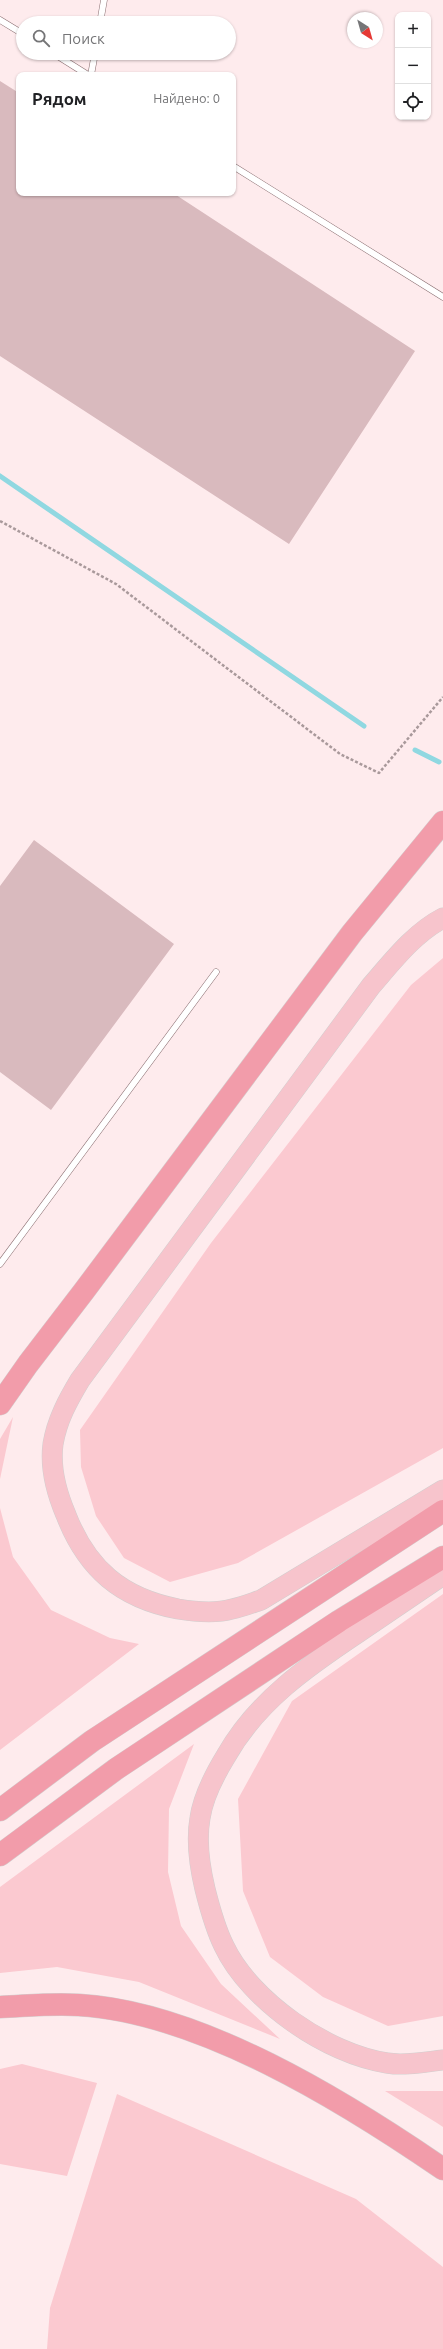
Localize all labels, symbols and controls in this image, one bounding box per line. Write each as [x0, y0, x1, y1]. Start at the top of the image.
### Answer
north arrow [347, 12, 383, 48]
map controls [395, 12, 431, 120]
button: + [395, 12, 431, 48]
search box [16, 16, 236, 60]
icon: search [30, 27, 52, 49]
text: Поиск [62, 30, 105, 47]
button: − [395, 48, 431, 84]
button: locate [395, 84, 431, 120]
text: Рядом [32, 89, 87, 108]
text: Найдено: 0 [153, 91, 220, 105]

